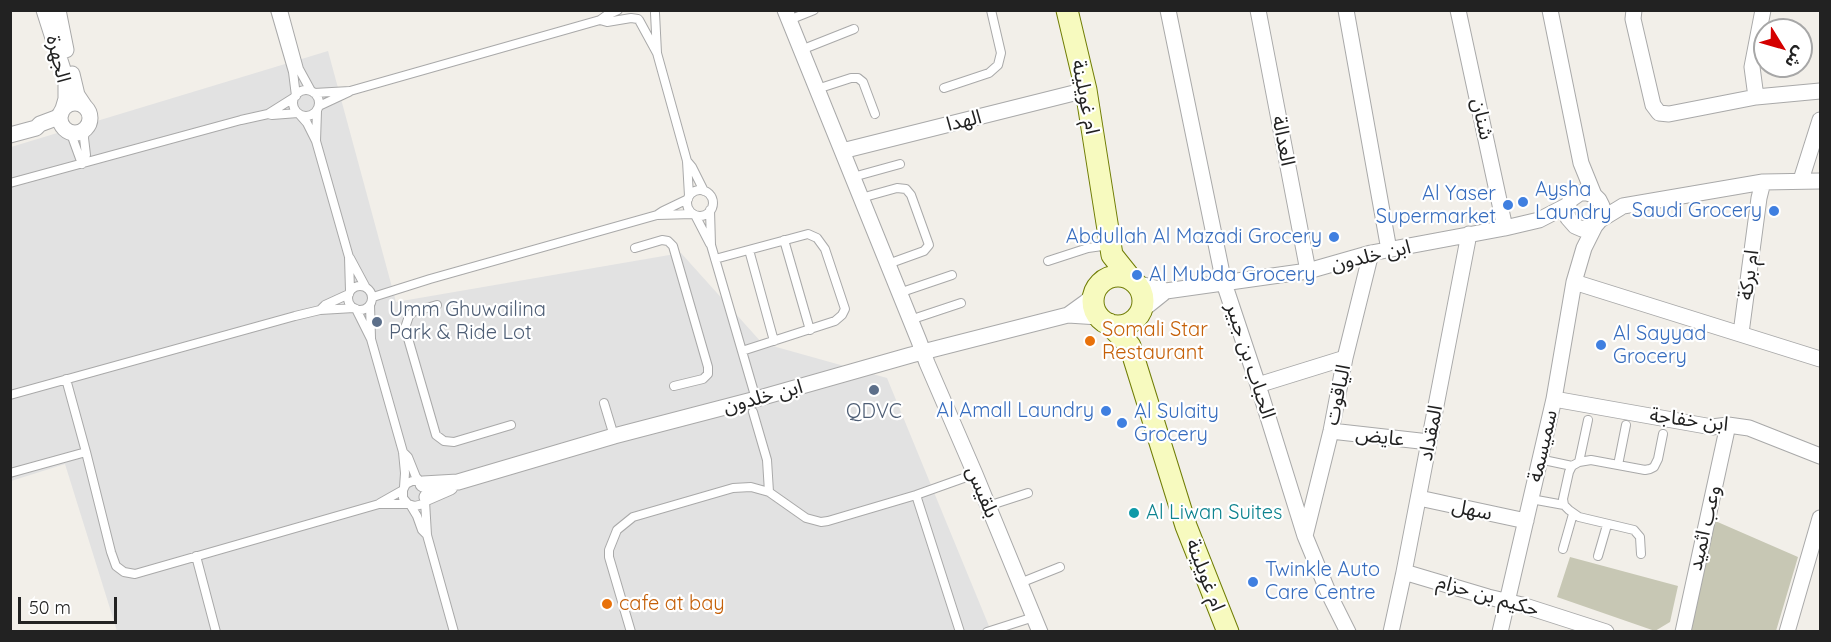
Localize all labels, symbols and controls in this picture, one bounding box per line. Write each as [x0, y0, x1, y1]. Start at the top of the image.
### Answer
north arrow [1753, 18, 1813, 78]
street label: الجهرة [41, 33, 75, 85]
text: ش [1781, 43, 1810, 72]
street label: ام غويلينة [1066, 58, 1104, 136]
street label: شنان [1466, 96, 1498, 142]
street label: الهدا [944, 105, 984, 137]
street label: العدالة [1266, 114, 1300, 168]
place label: Aysha Laundry [1535, 178, 1612, 225]
place label: Al Yaser Supermarket [1376, 182, 1496, 229]
marker: Aysha Laundry [1516, 195, 1530, 209]
marker: Al Yaser Supermarket [1501, 198, 1515, 212]
place label: Saudi Grocery [1632, 199, 1762, 223]
marker: Saudi Grocery [1767, 204, 1781, 218]
place label: Abdullah Al Mazadi Grocery [1066, 225, 1322, 249]
marker: Abdullah Al Mazadi Grocery [1327, 230, 1341, 244]
street label: ابن خلدون [1329, 235, 1413, 277]
street label: ام بركة [1734, 248, 1764, 302]
place label: Al Mubda Grocery [1149, 263, 1316, 287]
marker: Al Mubda Grocery [1130, 268, 1144, 282]
place label: Umm Ghuwailina Park & Ride Lot [389, 298, 546, 345]
street label: الحباب بن جبير [1220, 300, 1280, 422]
marker: Umm Ghuwailina Park & Ride Lot [370, 315, 384, 329]
place label: Somali Star Restaurant [1102, 318, 1208, 365]
place label: Al Sayyad Grocery [1613, 322, 1706, 369]
marker: Somali Star Restaurant [1083, 334, 1097, 348]
marker: Al Sayyad Grocery [1594, 338, 1608, 352]
street label: الياقوت [1320, 362, 1356, 428]
street label: ابن خلدون [721, 375, 805, 419]
marker: QDVC [867, 383, 881, 397]
place label: Al Amall Laundry [936, 399, 1094, 423]
place label: QDVC [846, 400, 902, 424]
place label: Al Sulaity Grocery [1134, 400, 1219, 447]
street label: المقداد [1414, 403, 1448, 463]
street label: ابن خفاجة [1648, 403, 1730, 437]
marker: Al Amall Laundry [1099, 404, 1113, 418]
street label: سميسمة [1523, 408, 1563, 484]
marker: Al Sulaity Grocery [1115, 416, 1129, 430]
street label: عايض [1354, 422, 1406, 452]
street label: بلقيس [960, 462, 1004, 522]
street label: وعب اثميد [1684, 483, 1726, 573]
street label: سهل [1450, 494, 1494, 526]
place label: Al Liwan Suites [1146, 501, 1282, 525]
marker: Al Liwan Suites [1127, 506, 1141, 520]
street label: ام غويلينة [1180, 535, 1230, 615]
place label: Twinkle Auto Care Centre [1265, 558, 1380, 605]
street label: حكيم بن حزام [1434, 570, 1542, 622]
marker: Twinkle Auto Care Centre [1246, 575, 1260, 589]
scale bar [21, 585, 120, 623]
place label: cafe at bay [619, 592, 725, 616]
text: 50 m [29, 596, 71, 619]
marker: cafe at bay [600, 597, 614, 611]

